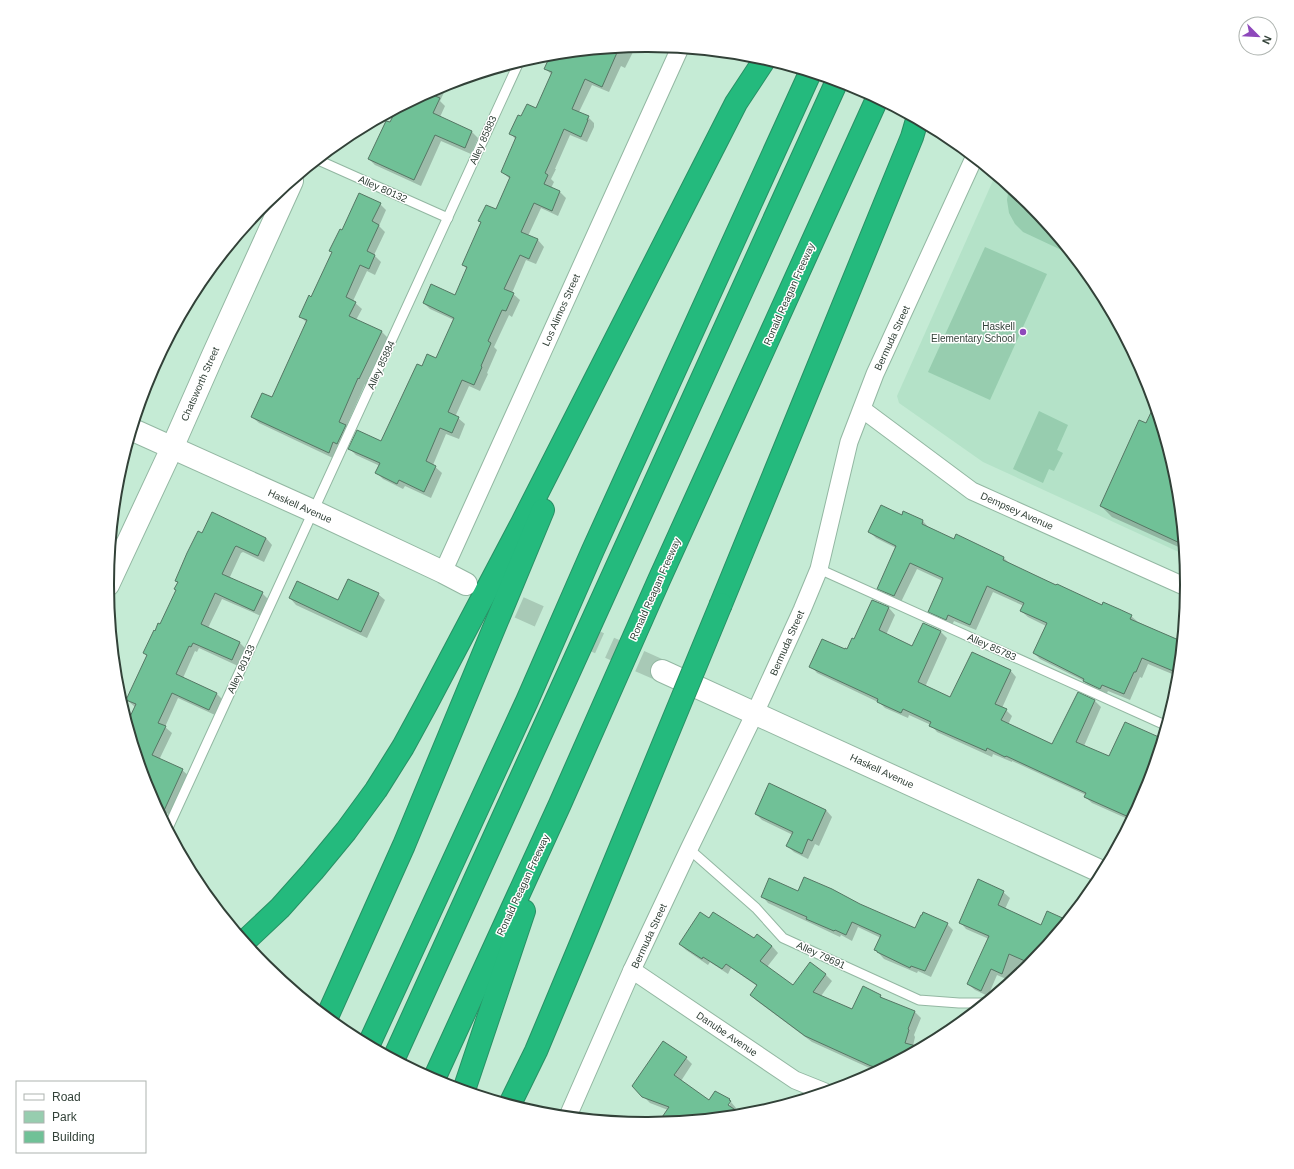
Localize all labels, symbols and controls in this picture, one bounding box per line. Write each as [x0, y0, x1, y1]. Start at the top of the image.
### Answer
north arrow [1238, 16, 1278, 56]
text: N [1260, 34, 1274, 46]
street label: Alley 85883 [467, 113, 499, 166]
street label: Alley 80132 [357, 173, 410, 205]
street label: Ronald Reagan Freeway [761, 241, 817, 347]
street label: Los Alimos Street [540, 272, 582, 348]
street label: Bermuda Street [872, 304, 912, 372]
place label: Haskell Elementary School [931, 321, 1015, 344]
marker: Haskell Elementary School [1018, 327, 1028, 337]
street label: Alley 85884 [365, 339, 397, 391]
street label: Chatsworth Street [179, 345, 221, 423]
street label: Haskell Avenue [266, 487, 334, 525]
street label: Dempsey Avenue [979, 490, 1055, 532]
street label: Ronald Reagan Freeway [627, 536, 683, 642]
street label: Bermuda Street [768, 609, 806, 677]
street label: Alley 85783 [966, 631, 1019, 663]
street label: Alley 80133 [225, 643, 257, 695]
street label: Haskell Avenue [849, 751, 916, 791]
street label: Ronald Reagan Freeway [495, 833, 551, 937]
street label: Bermuda Street [629, 902, 669, 970]
street label: Alley 79691 [795, 939, 847, 971]
street label: Danube Avenue [694, 1010, 760, 1059]
legend [16, 1081, 146, 1153]
text: Road [52, 1090, 81, 1104]
text: Park [52, 1110, 78, 1124]
text: Building [52, 1130, 95, 1144]

